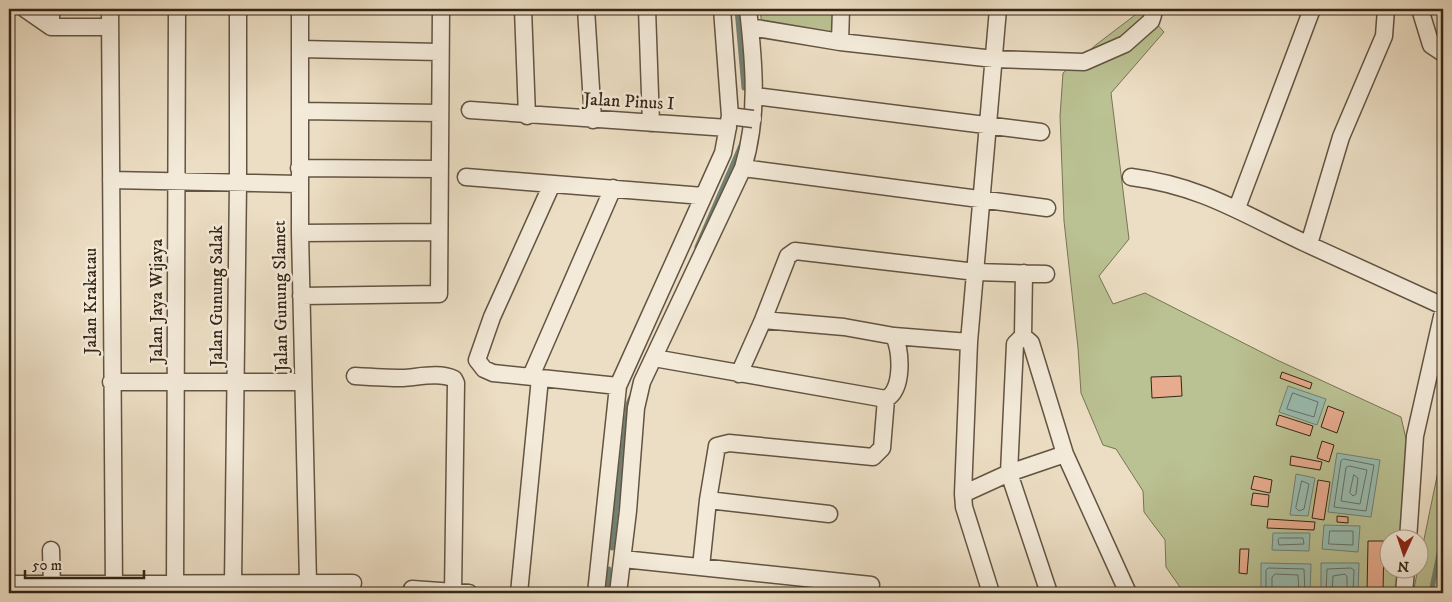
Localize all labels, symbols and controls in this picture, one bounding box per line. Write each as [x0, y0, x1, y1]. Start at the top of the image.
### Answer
street label: Jalan Pinus I [581, 89, 675, 115]
street label: Jalan Gunung Slamet [269, 220, 293, 374]
street label: Jalan Gunung Salak [206, 225, 228, 369]
street label: Jalan Jaya Wijaya [146, 238, 168, 365]
street label: Jalan Krakatau [80, 247, 102, 356]
north arrow [1380, 530, 1430, 580]
scale bar [25, 547, 144, 579]
text: 50 m [32, 556, 62, 575]
text: N [1397, 557, 1410, 575]

